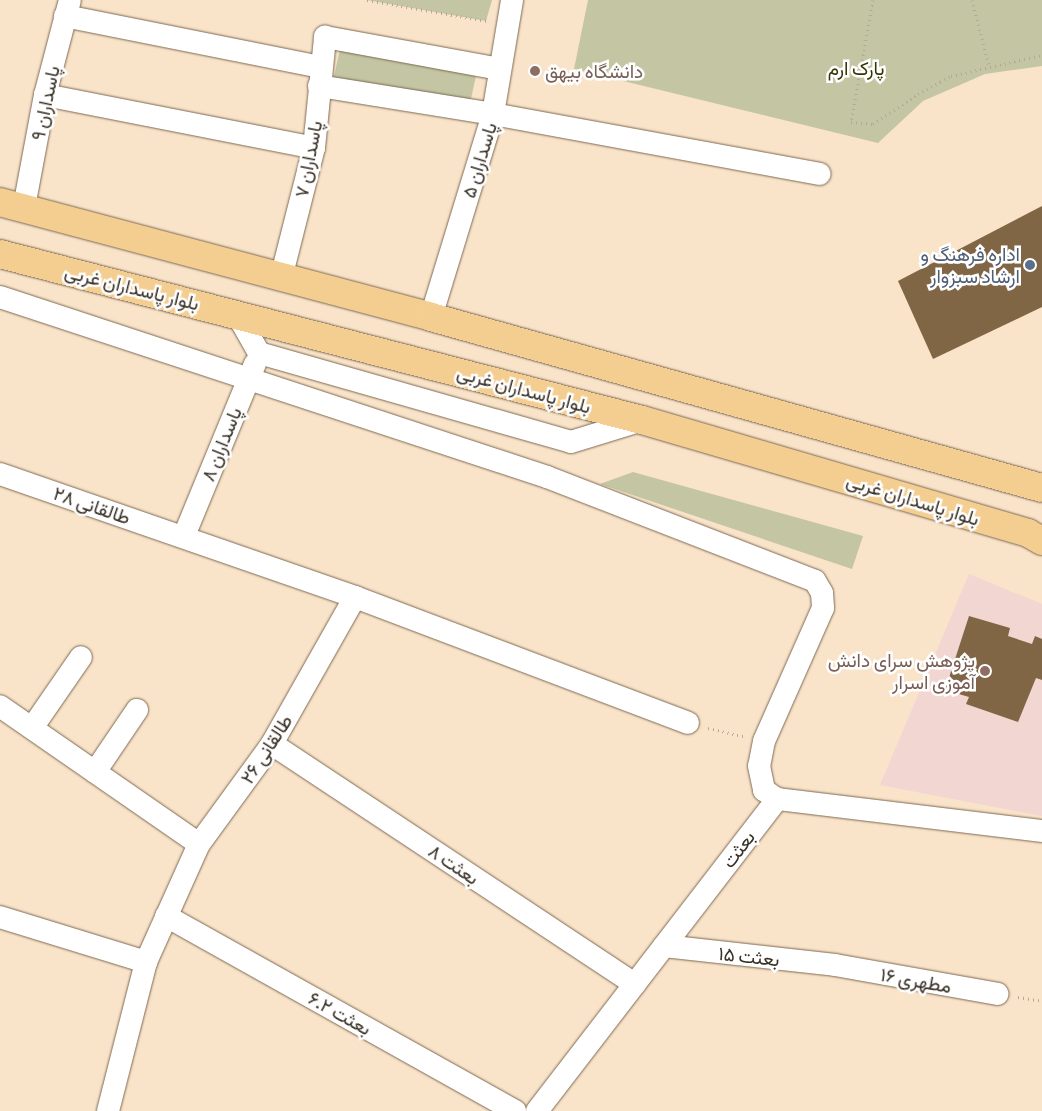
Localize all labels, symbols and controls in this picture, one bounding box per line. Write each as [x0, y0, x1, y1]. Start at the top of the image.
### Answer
park label: پارک ارم [828, 57, 884, 79]
place label: دانشگاه بیهق [545, 60, 643, 82]
street label: پاسداران ۹ [26, 64, 64, 142]
marker: دانشگاه بیهق [529, 65, 541, 77]
street label: پاسداران ۷ [289, 119, 327, 199]
street label: پاسداران ۵ [457, 120, 501, 200]
place label: اداره فرهنگ و ارشاد سبزوار [920, 243, 1020, 287]
street label: بلوار پاسداران غربی [62, 259, 202, 315]
marker: اداره فرهنگ و ارشاد سبزوار [1024, 259, 1036, 271]
street label: بلوار پاسداران غربی [455, 360, 593, 418]
street label: پاسداران ۸ [196, 404, 246, 484]
street label: بلوار پاسداران غربی [844, 468, 982, 530]
street label: طالقانی ۲۸ [51, 481, 133, 529]
place label: پژوهش سرای دانش آموزی اسرار [828, 649, 975, 693]
marker: پژوهش سرای دانش آموزی اسرار [979, 665, 991, 677]
street label: طالقانی ۲۶ [235, 710, 297, 788]
street label: بعثت [717, 826, 759, 872]
street label: بعثت ۸ [425, 839, 483, 889]
street label: بعثت ۱۵ [717, 941, 781, 971]
street label: مطهری ۱۶ [879, 963, 953, 997]
street label: بعثت ۶.۲ [305, 986, 375, 1040]

